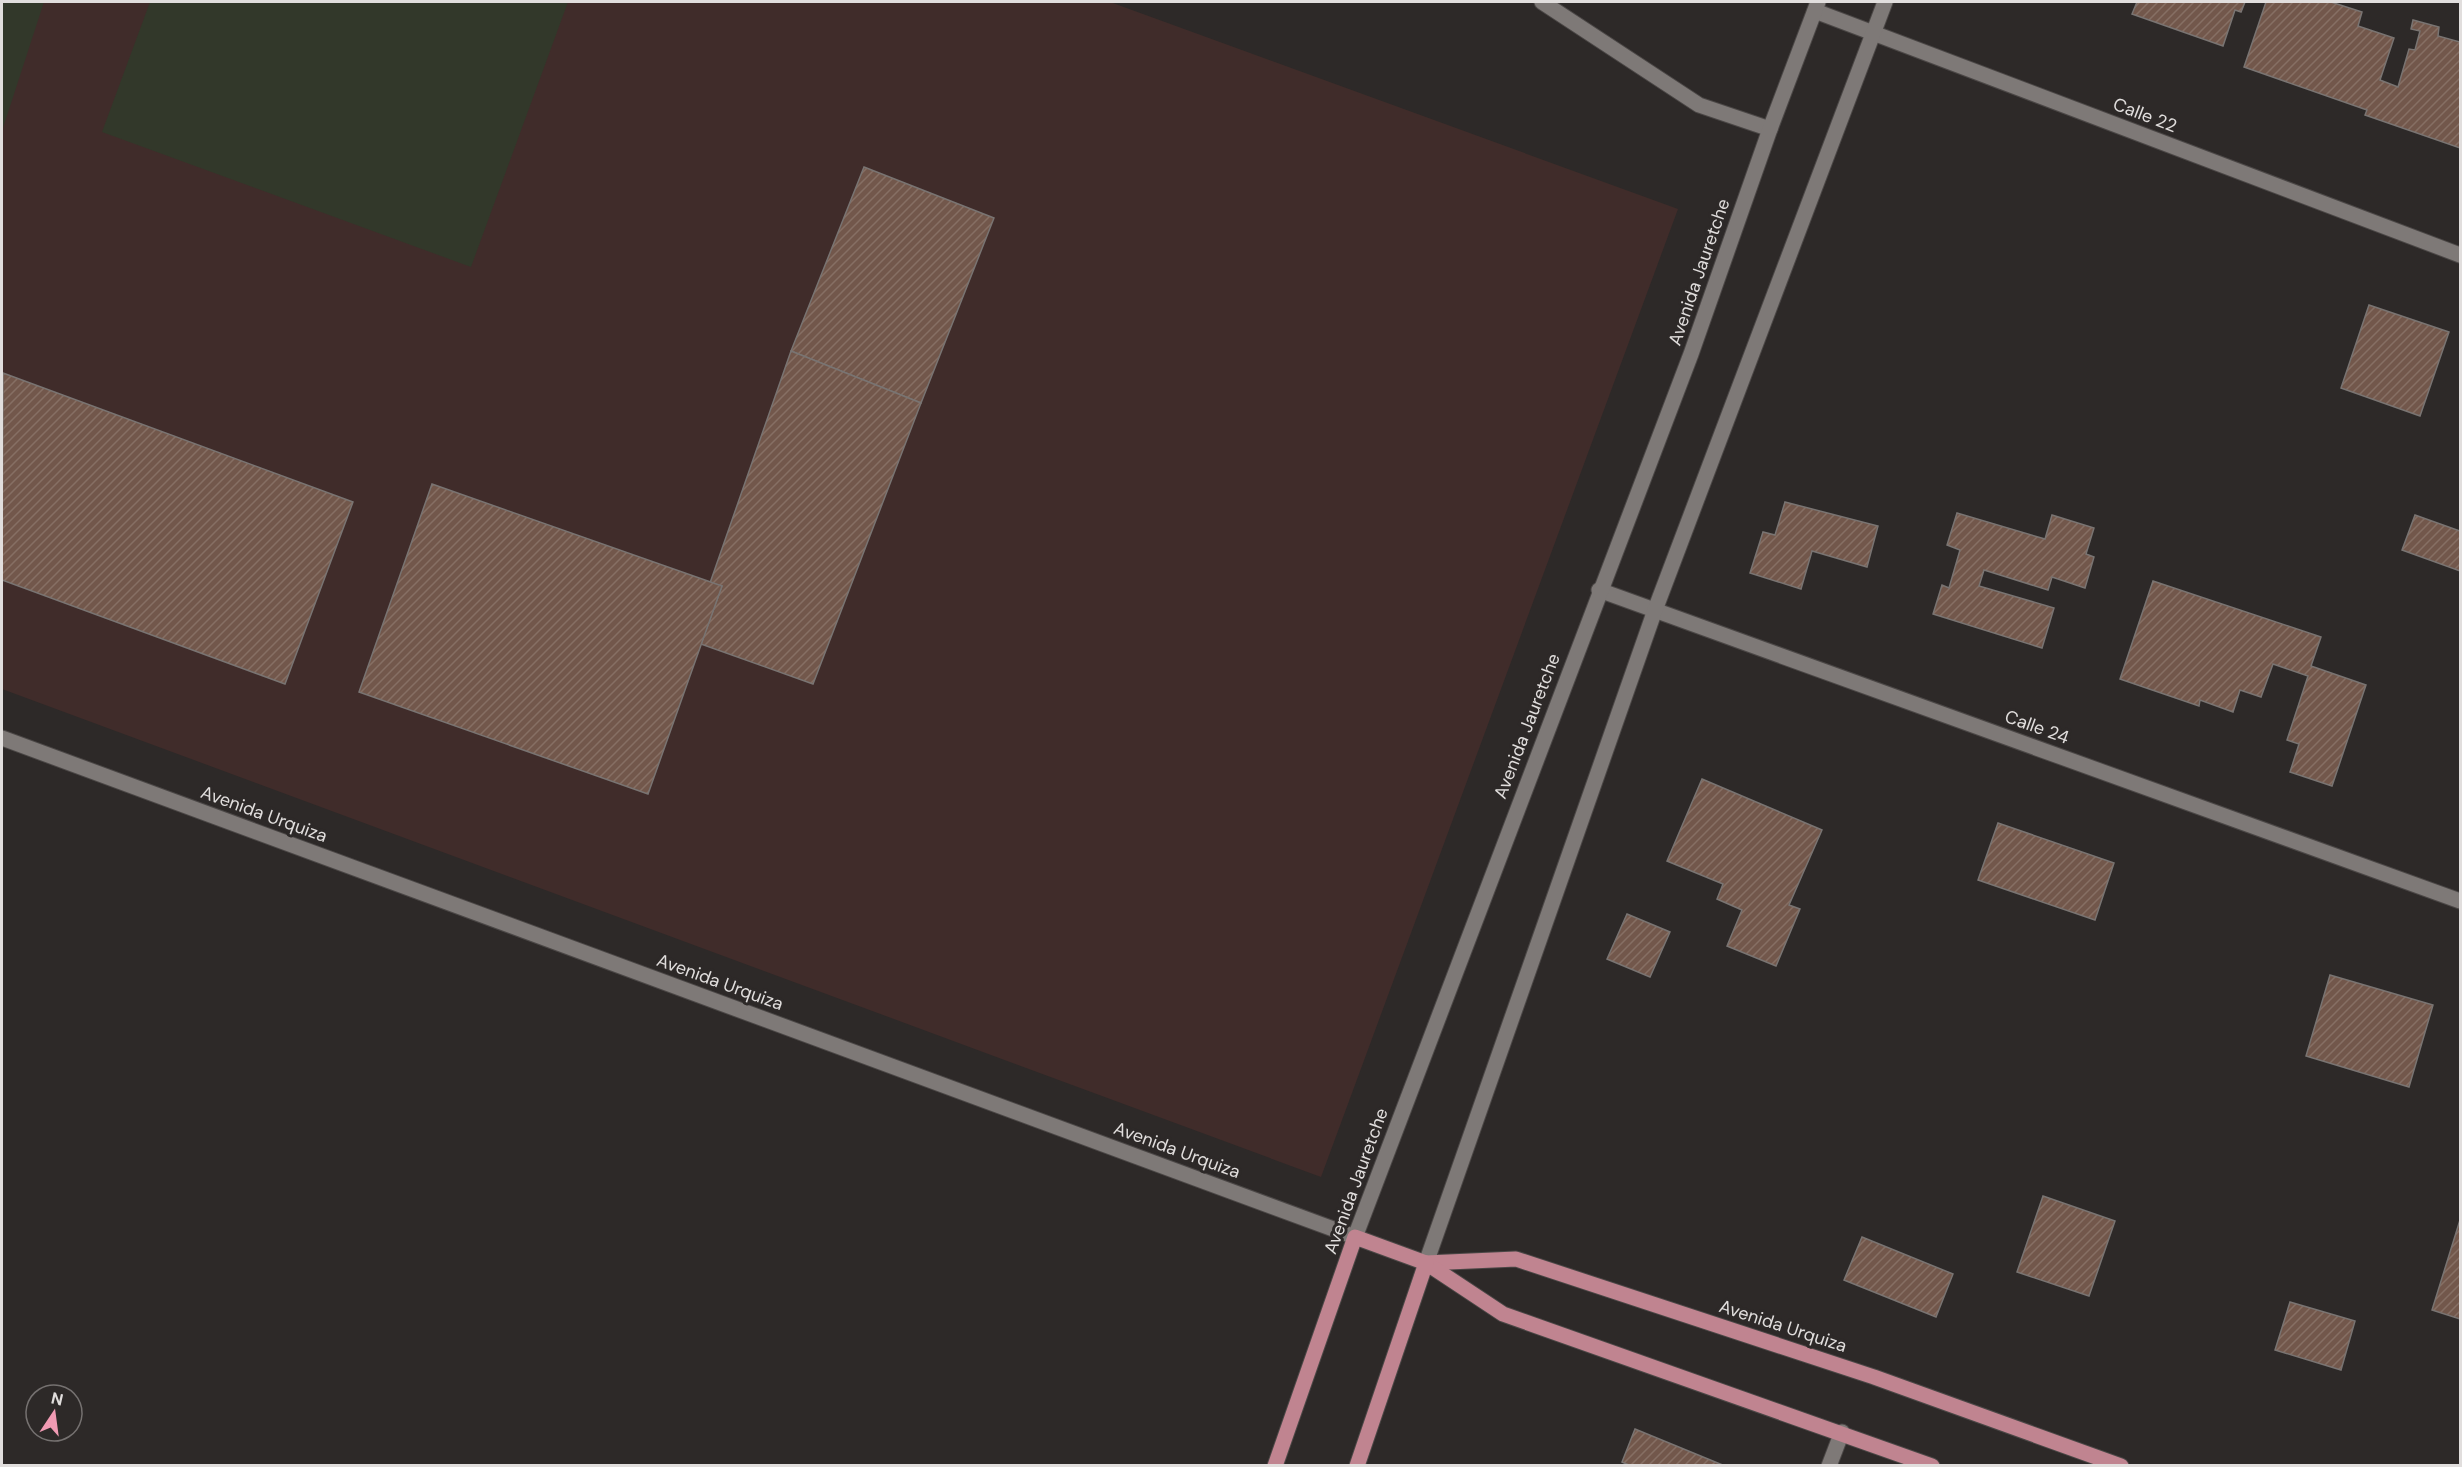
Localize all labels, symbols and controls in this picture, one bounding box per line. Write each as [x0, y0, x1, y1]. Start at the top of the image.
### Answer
street label: Calle 22 [2110, 92, 2180, 138]
street label: Avenida Jauretche [1663, 195, 1735, 349]
street label: Avenida Jauretche [1488, 650, 1566, 802]
street label: Calle 24 [2002, 704, 2073, 750]
street label: Avenida Urquiza [197, 780, 331, 848]
street label: Avenida Urquiza [653, 948, 787, 1016]
street label: Avenida Jauretche [1318, 1105, 1394, 1257]
street label: Avenida Urquiza [1110, 1116, 1244, 1184]
street label: Avenida Urquiza [1716, 1294, 1850, 1358]
north arrow [24, 1383, 84, 1443]
text: N [49, 1387, 65, 1410]

